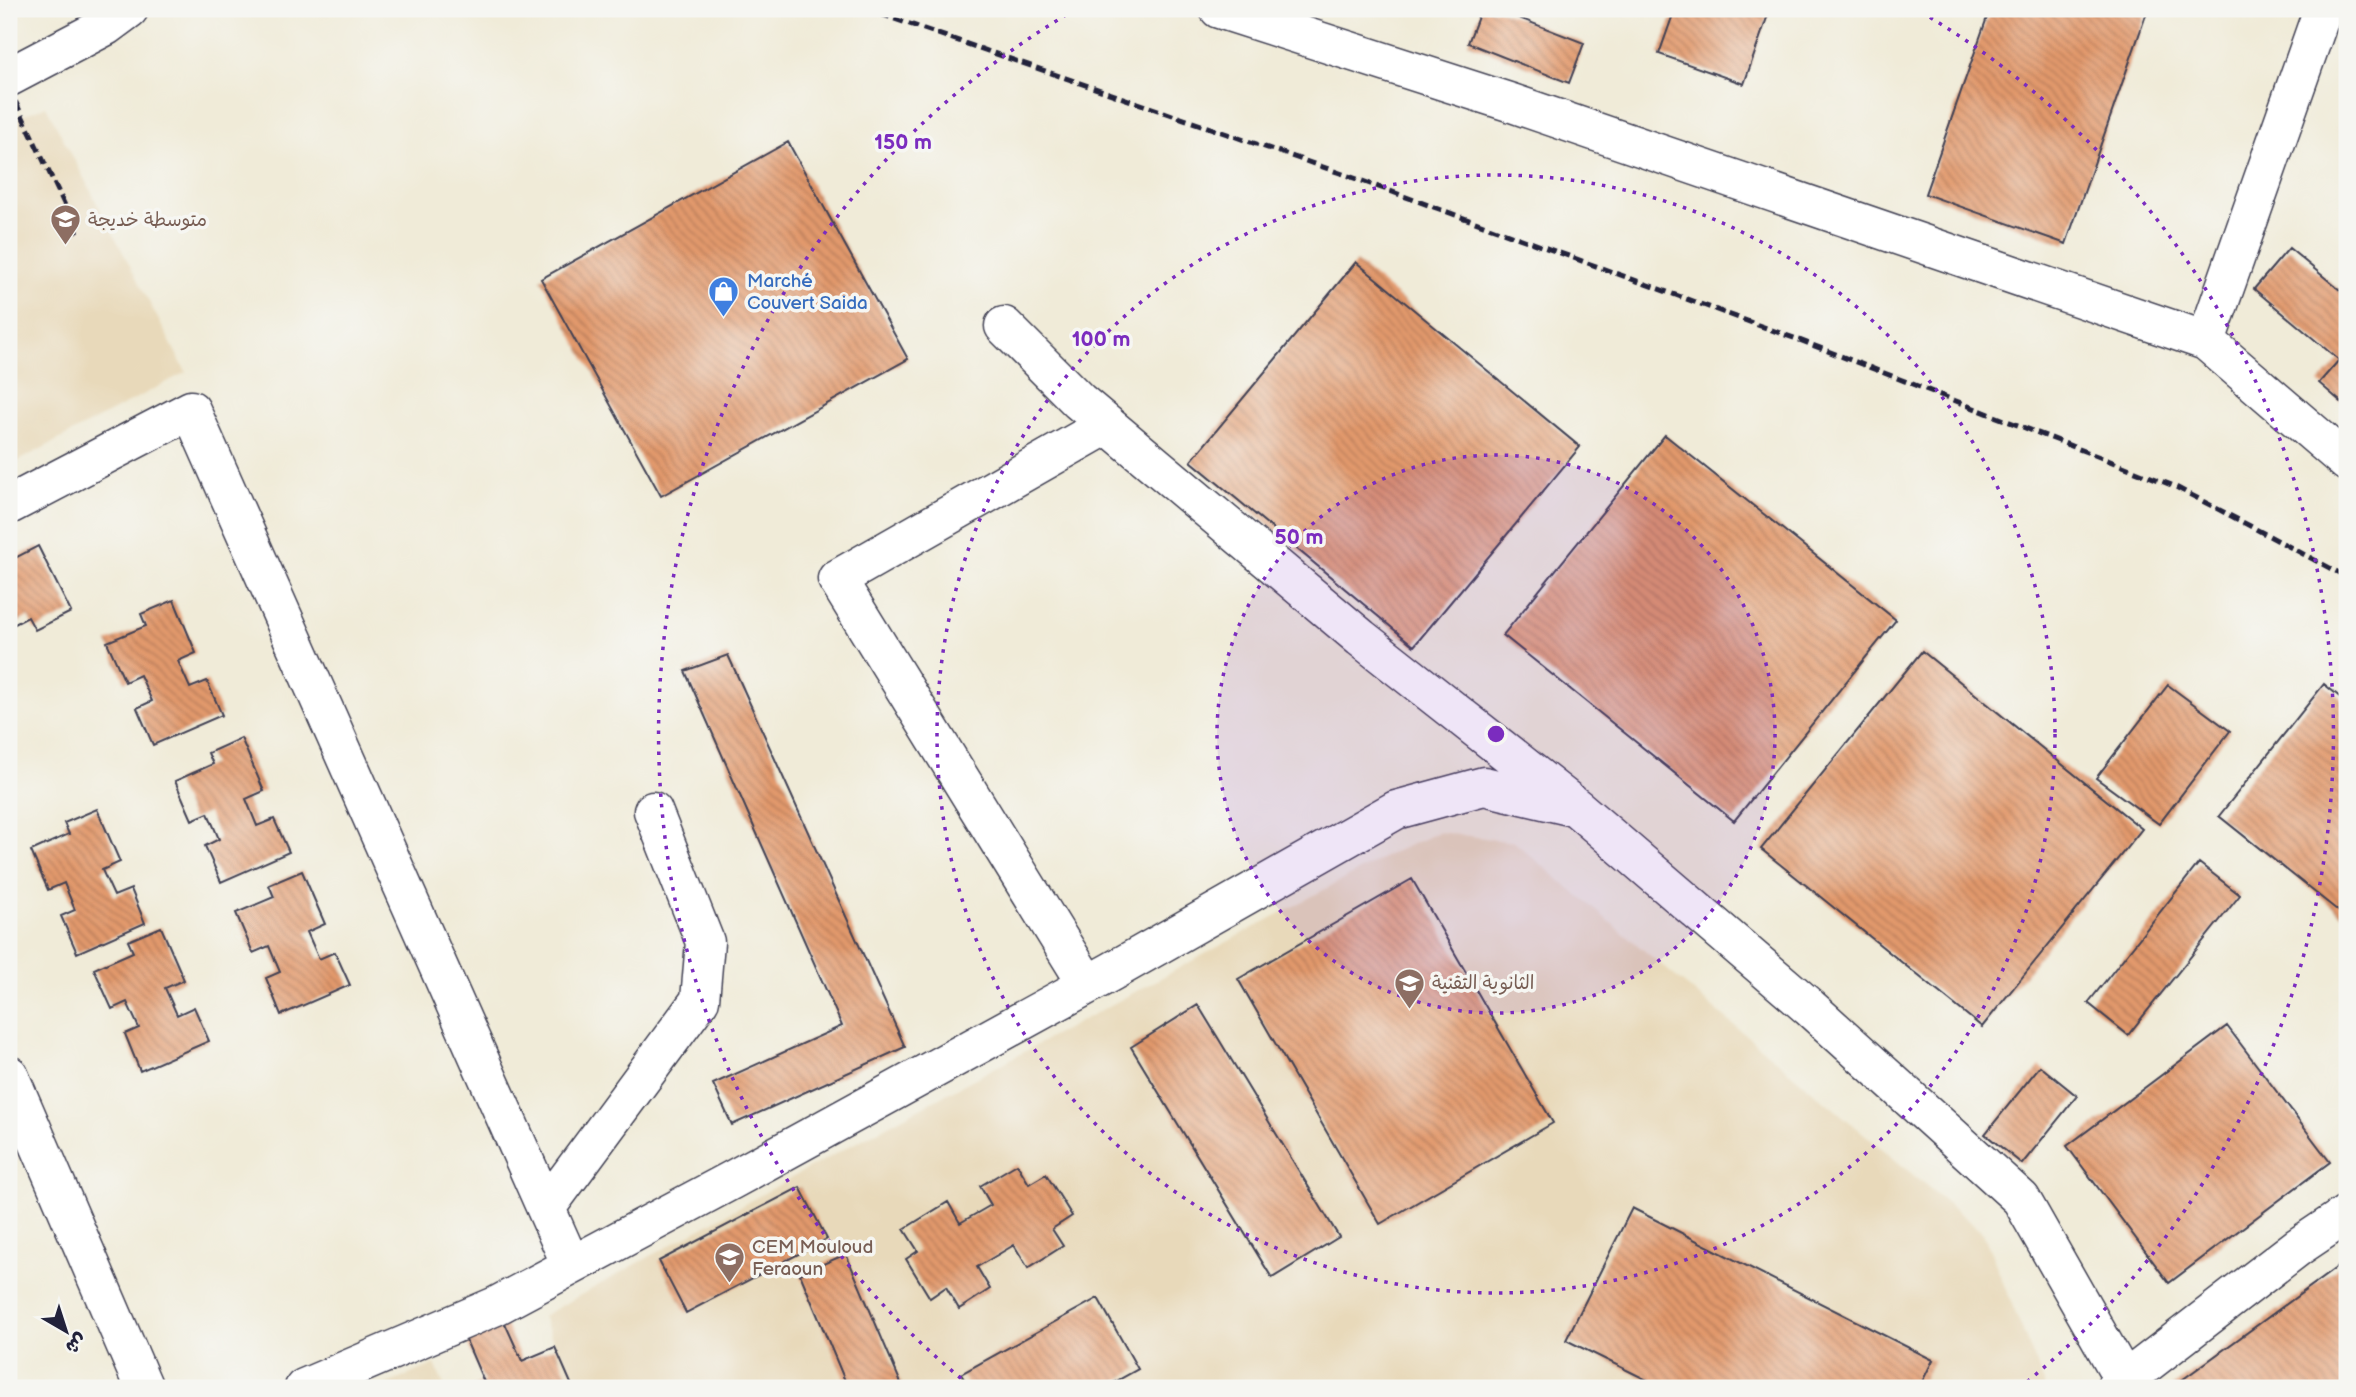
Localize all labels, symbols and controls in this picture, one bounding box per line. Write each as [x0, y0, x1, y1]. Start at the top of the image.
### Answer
text: 150 m [874, 130, 932, 155]
school or university icon: متوسطة خديجة [48, 203, 82, 247]
place label: متوسطة خديجة [88, 209, 207, 232]
place label: Marché Couvert Saida [747, 270, 868, 315]
shop icon: Marché Couvert Saida [707, 275, 741, 319]
text: 100 m [1072, 327, 1130, 352]
text: 50 m [1275, 525, 1323, 550]
centre of rings [1484, 722, 1508, 746]
school or university icon: الثانوية التقنية [1392, 966, 1426, 1010]
place label: الثانوية التقنية [1432, 972, 1534, 995]
place label: CEM Mouloud Feraoun [752, 1236, 873, 1281]
school or university icon: CEM Mouloud Feraoun [712, 1241, 746, 1285]
north arrow [32, 1296, 102, 1366]
text: ش [60, 1328, 91, 1359]

